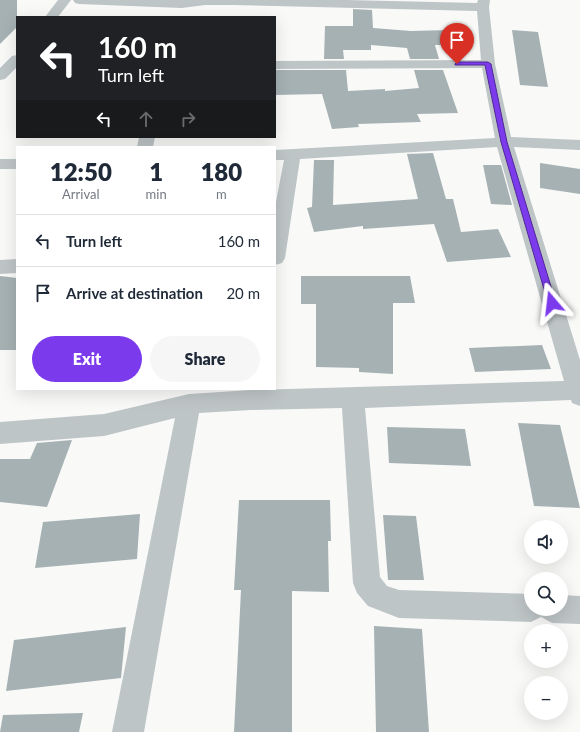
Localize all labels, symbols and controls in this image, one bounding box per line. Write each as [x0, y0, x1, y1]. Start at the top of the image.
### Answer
pin [440, 23, 474, 64]
icon: arrive [446, 29, 468, 51]
text: 160 m [98, 30, 177, 64]
icon: left [32, 32, 84, 84]
text: Turn left [98, 64, 164, 86]
icon: left [93, 108, 115, 130]
icon: ahead [135, 108, 157, 130]
icon: right [177, 108, 199, 130]
text: 12:50 [50, 157, 112, 186]
text: 1 [149, 157, 163, 186]
text: 180 [200, 157, 242, 186]
text: Arrival [62, 186, 100, 202]
text: min [146, 186, 167, 202]
text: m [216, 186, 227, 202]
icon: left [32, 230, 54, 252]
text: Turn left [66, 232, 122, 250]
text: 160 m [218, 232, 260, 250]
icon: arrive [32, 282, 54, 304]
position arrow [531, 282, 573, 324]
text: Arrive at destination [66, 284, 203, 302]
text: 20 m [226, 284, 260, 302]
button: Exit [32, 336, 142, 382]
button: Share [150, 336, 260, 382]
map controls [524, 520, 568, 720]
button: sound [524, 520, 568, 564]
button: search [524, 572, 568, 616]
button: + [524, 624, 568, 668]
button: − [524, 676, 568, 720]

